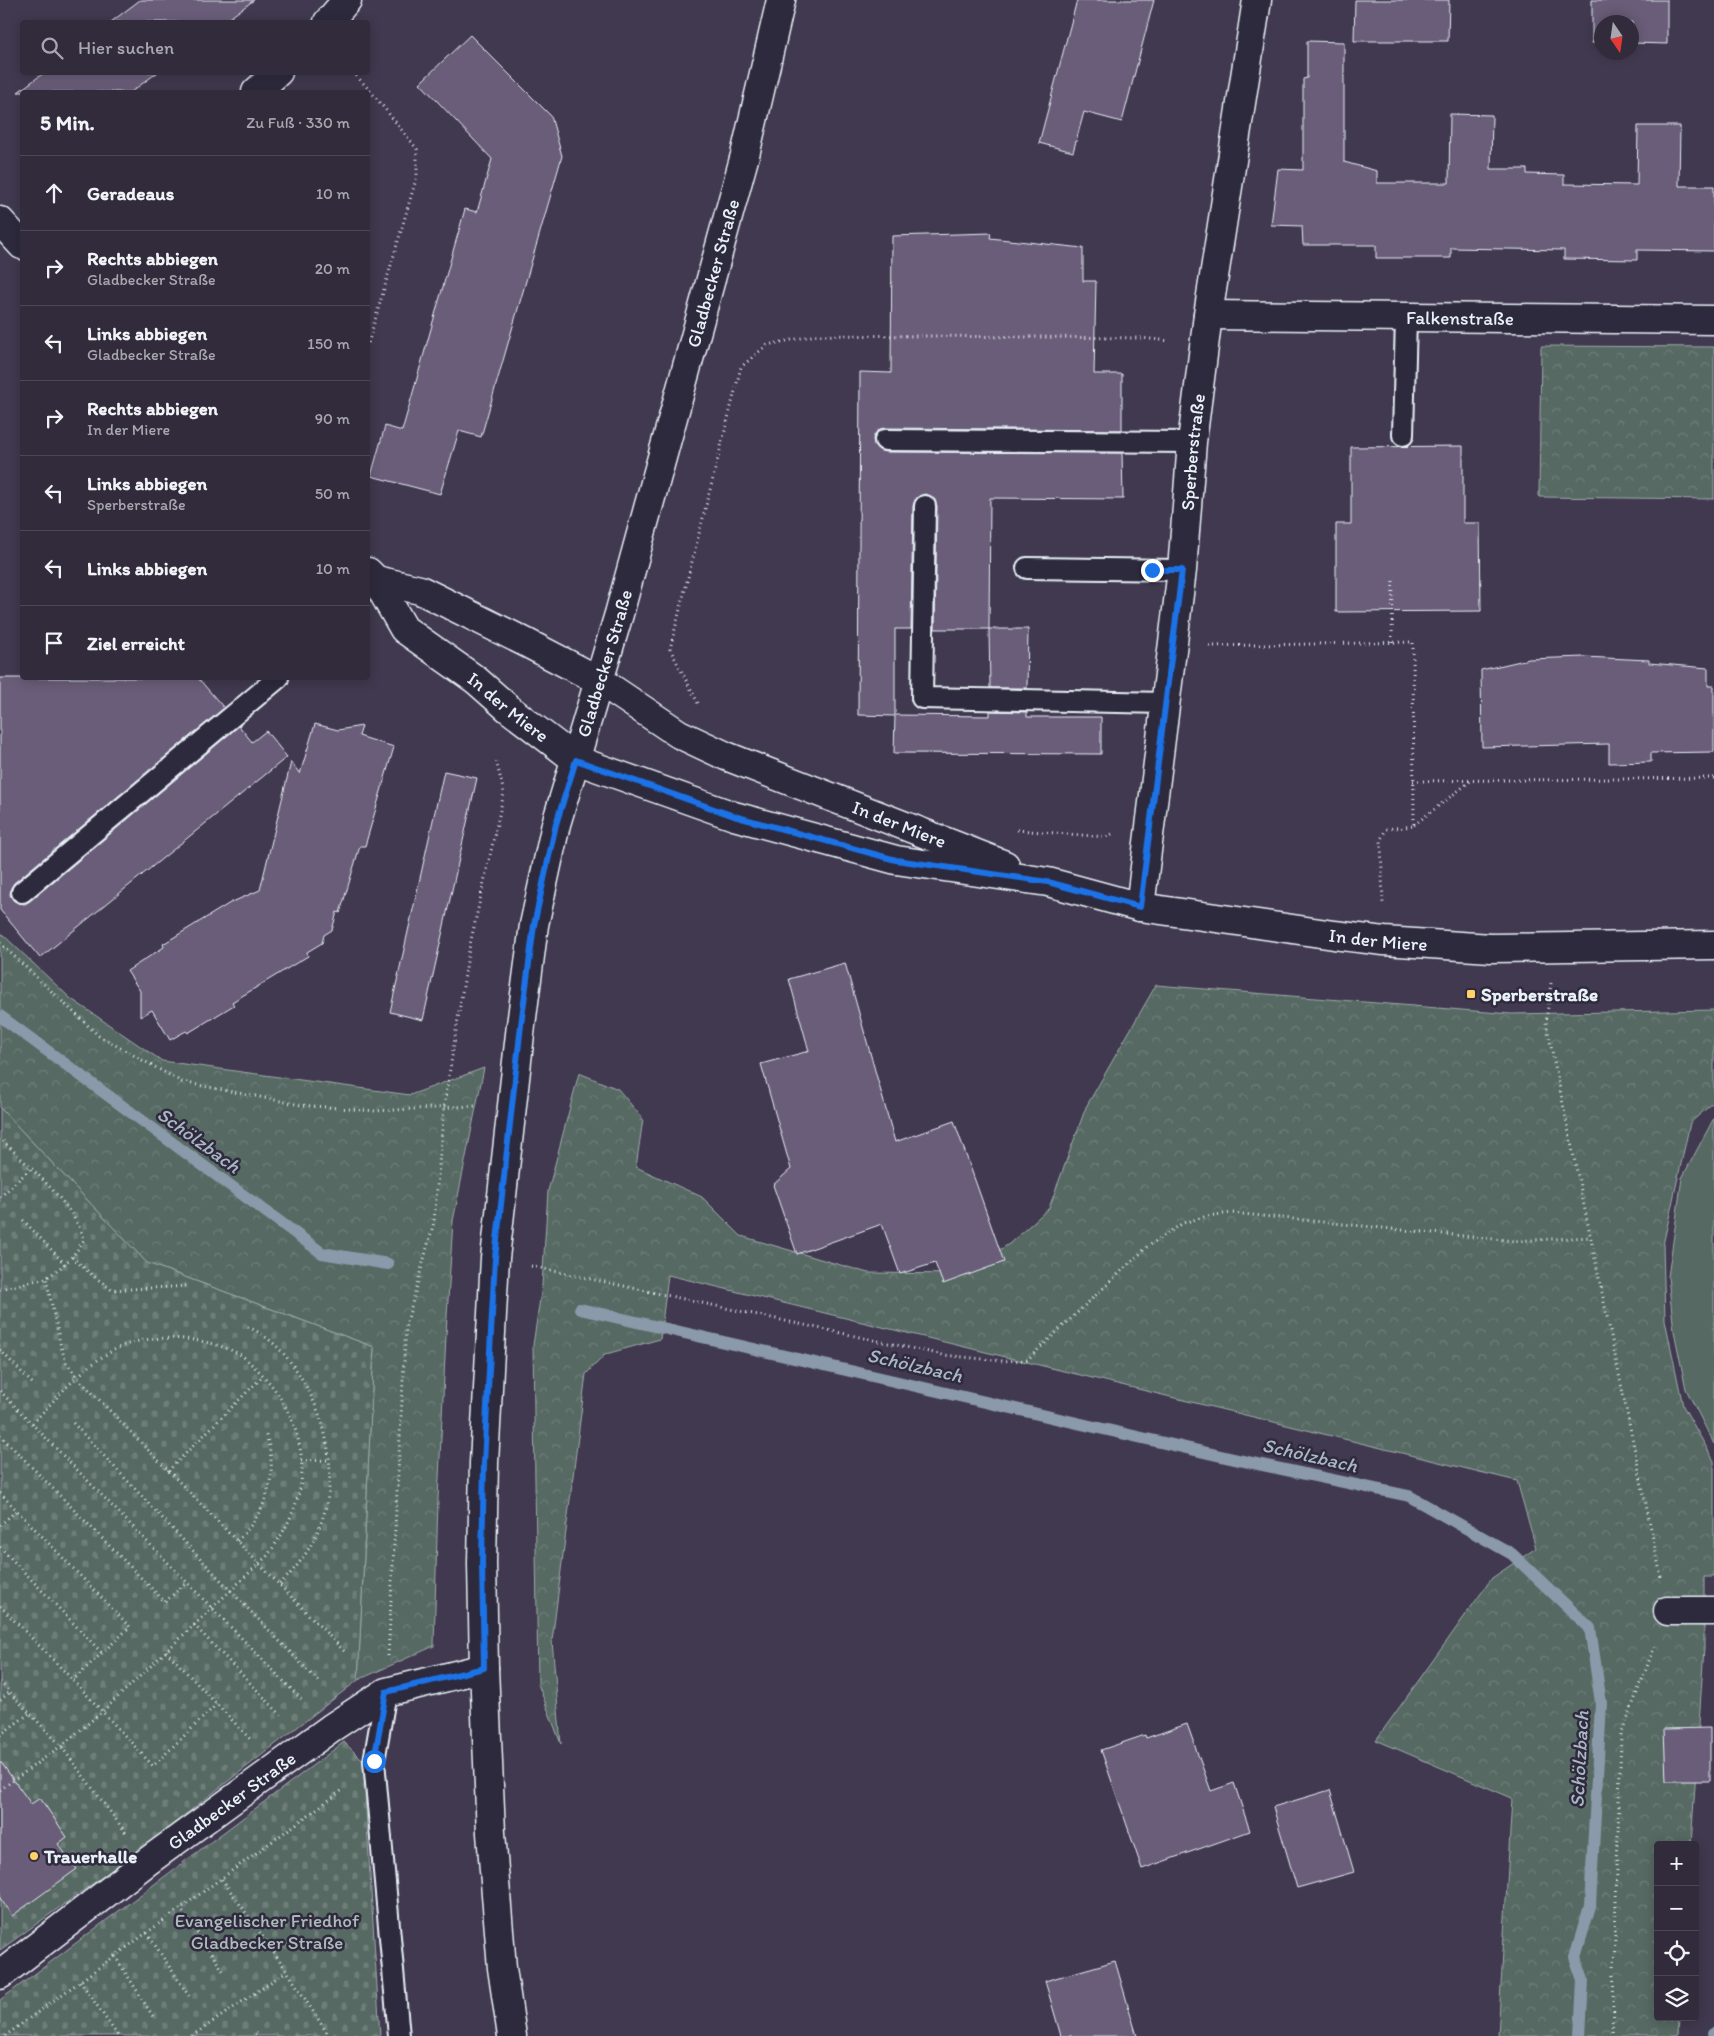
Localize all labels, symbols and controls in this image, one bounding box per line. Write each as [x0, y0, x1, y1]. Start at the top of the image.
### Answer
north arrow [1594, 15, 1639, 60]
search box [20, 20, 370, 75]
icon: search [38, 34, 66, 62]
text: Hier suchen [78, 36, 174, 59]
text: 5 Min. [40, 110, 95, 135]
text: Zu Fuß · 330 m [246, 113, 350, 132]
icon: ahead [40, 179, 68, 207]
text: Geradeaus [87, 182, 174, 205]
text: 10 m [316, 184, 350, 203]
street label: Gladbecker Straße [681, 196, 744, 350]
text: Rechts abbiegen [87, 247, 218, 270]
icon: right [40, 254, 68, 282]
text: 20 m [315, 259, 350, 278]
text: Gladbecker Straße [87, 270, 216, 289]
street label: Falkenstraße [1406, 305, 1514, 330]
text: Links abbiegen [87, 322, 207, 345]
icon: left [40, 329, 68, 357]
text: 150 m [307, 334, 350, 353]
text: Gladbecker Straße [87, 345, 216, 364]
street label: Sperberstraße [1175, 392, 1209, 511]
text: Rechts abbiegen [87, 397, 218, 420]
icon: right [40, 404, 68, 432]
text: 90 m [315, 409, 350, 428]
text: In der Miere [87, 420, 170, 439]
text: Links abbiegen [87, 472, 207, 495]
icon: left [40, 479, 68, 507]
text: 50 m [315, 484, 350, 503]
text: Sperberstraße [87, 495, 186, 514]
icon: left [40, 554, 68, 582]
text: Links abbiegen [87, 557, 207, 580]
text: 10 m [316, 559, 350, 578]
route end [1141, 559, 1164, 582]
street label: Gladbecker Straße [571, 587, 637, 740]
icon: arrive [40, 629, 68, 657]
text: Ziel erreicht [87, 632, 185, 655]
street label: In der Miere [463, 666, 554, 747]
street label: In der Miere [849, 795, 950, 852]
street label: In der Miere [1327, 923, 1428, 955]
place label: Sperberstraße [1481, 983, 1598, 1006]
marker: Sperberstraße [1465, 988, 1477, 1000]
water label: Schölzbach [153, 1102, 245, 1178]
water label: Schölzbach [865, 1342, 965, 1388]
water label: Schölzbach [1260, 1432, 1360, 1478]
water label: Schölzbach [1564, 1710, 1594, 1808]
street label: Gladbecker Straße [163, 1746, 300, 1855]
route start [363, 1750, 386, 1773]
map controls [1654, 1841, 1699, 2021]
button: + [1654, 1841, 1699, 1886]
place label: Trauerhalle [43, 1845, 137, 1868]
marker: Trauerhalle [28, 1850, 40, 1862]
button: − [1654, 1886, 1699, 1931]
park label: Evangelischer Friedhof Gladbecker Straße [175, 1909, 360, 1954]
button: locate [1654, 1931, 1699, 1976]
button: layers [1654, 1976, 1699, 2021]

